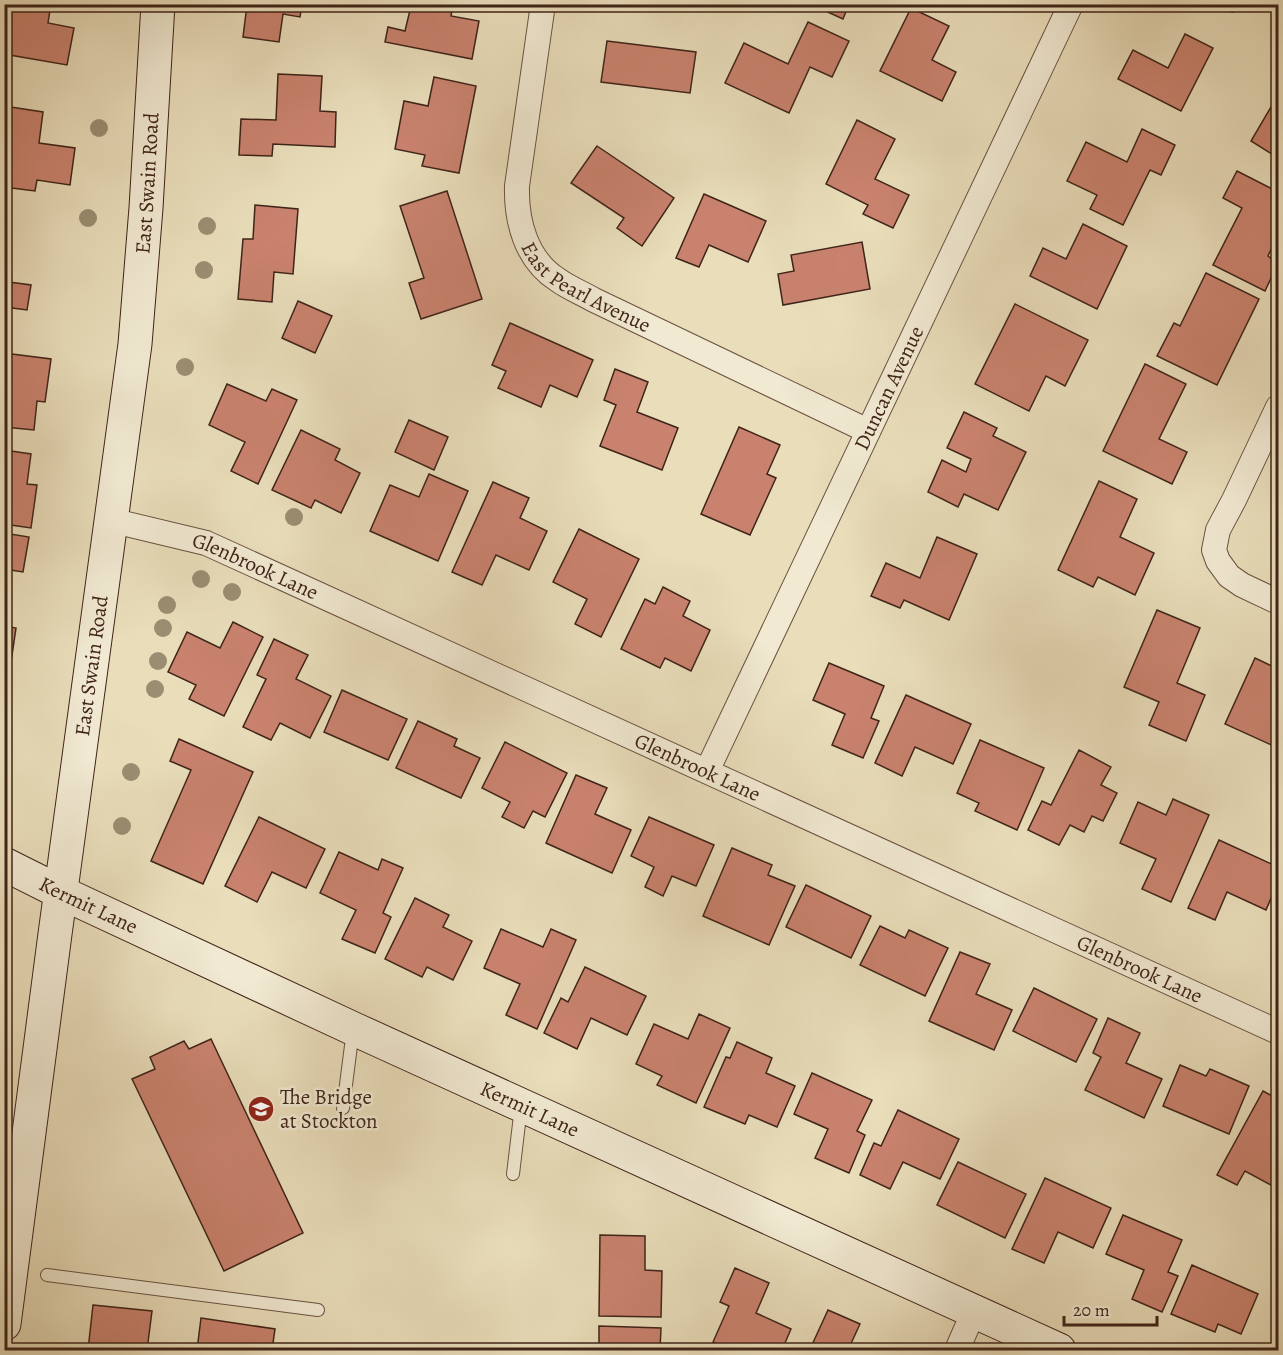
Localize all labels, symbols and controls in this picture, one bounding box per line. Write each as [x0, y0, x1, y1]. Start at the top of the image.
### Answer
street label: East Swain Road [128, 111, 166, 255]
street label: East Pearl Avenue [514, 237, 655, 339]
street label: Duncan Avenue [847, 321, 930, 455]
street label: Glenbrook Lane [190, 526, 323, 606]
street label: East Swain Road [68, 593, 115, 738]
street label: Glenbrook Lane [630, 726, 765, 808]
street label: Kermit Lane [34, 870, 142, 940]
street label: Glenbrook Lane [1072, 928, 1207, 1010]
street label: Kermit Lane [476, 1074, 584, 1144]
place label: The Bridge at Stockton [280, 1083, 378, 1135]
school or university icon: The Bridge at Stockton [246, 1094, 276, 1124]
scale bar [1064, 1289, 1157, 1327]
text: 20 m [1073, 1298, 1110, 1322]

